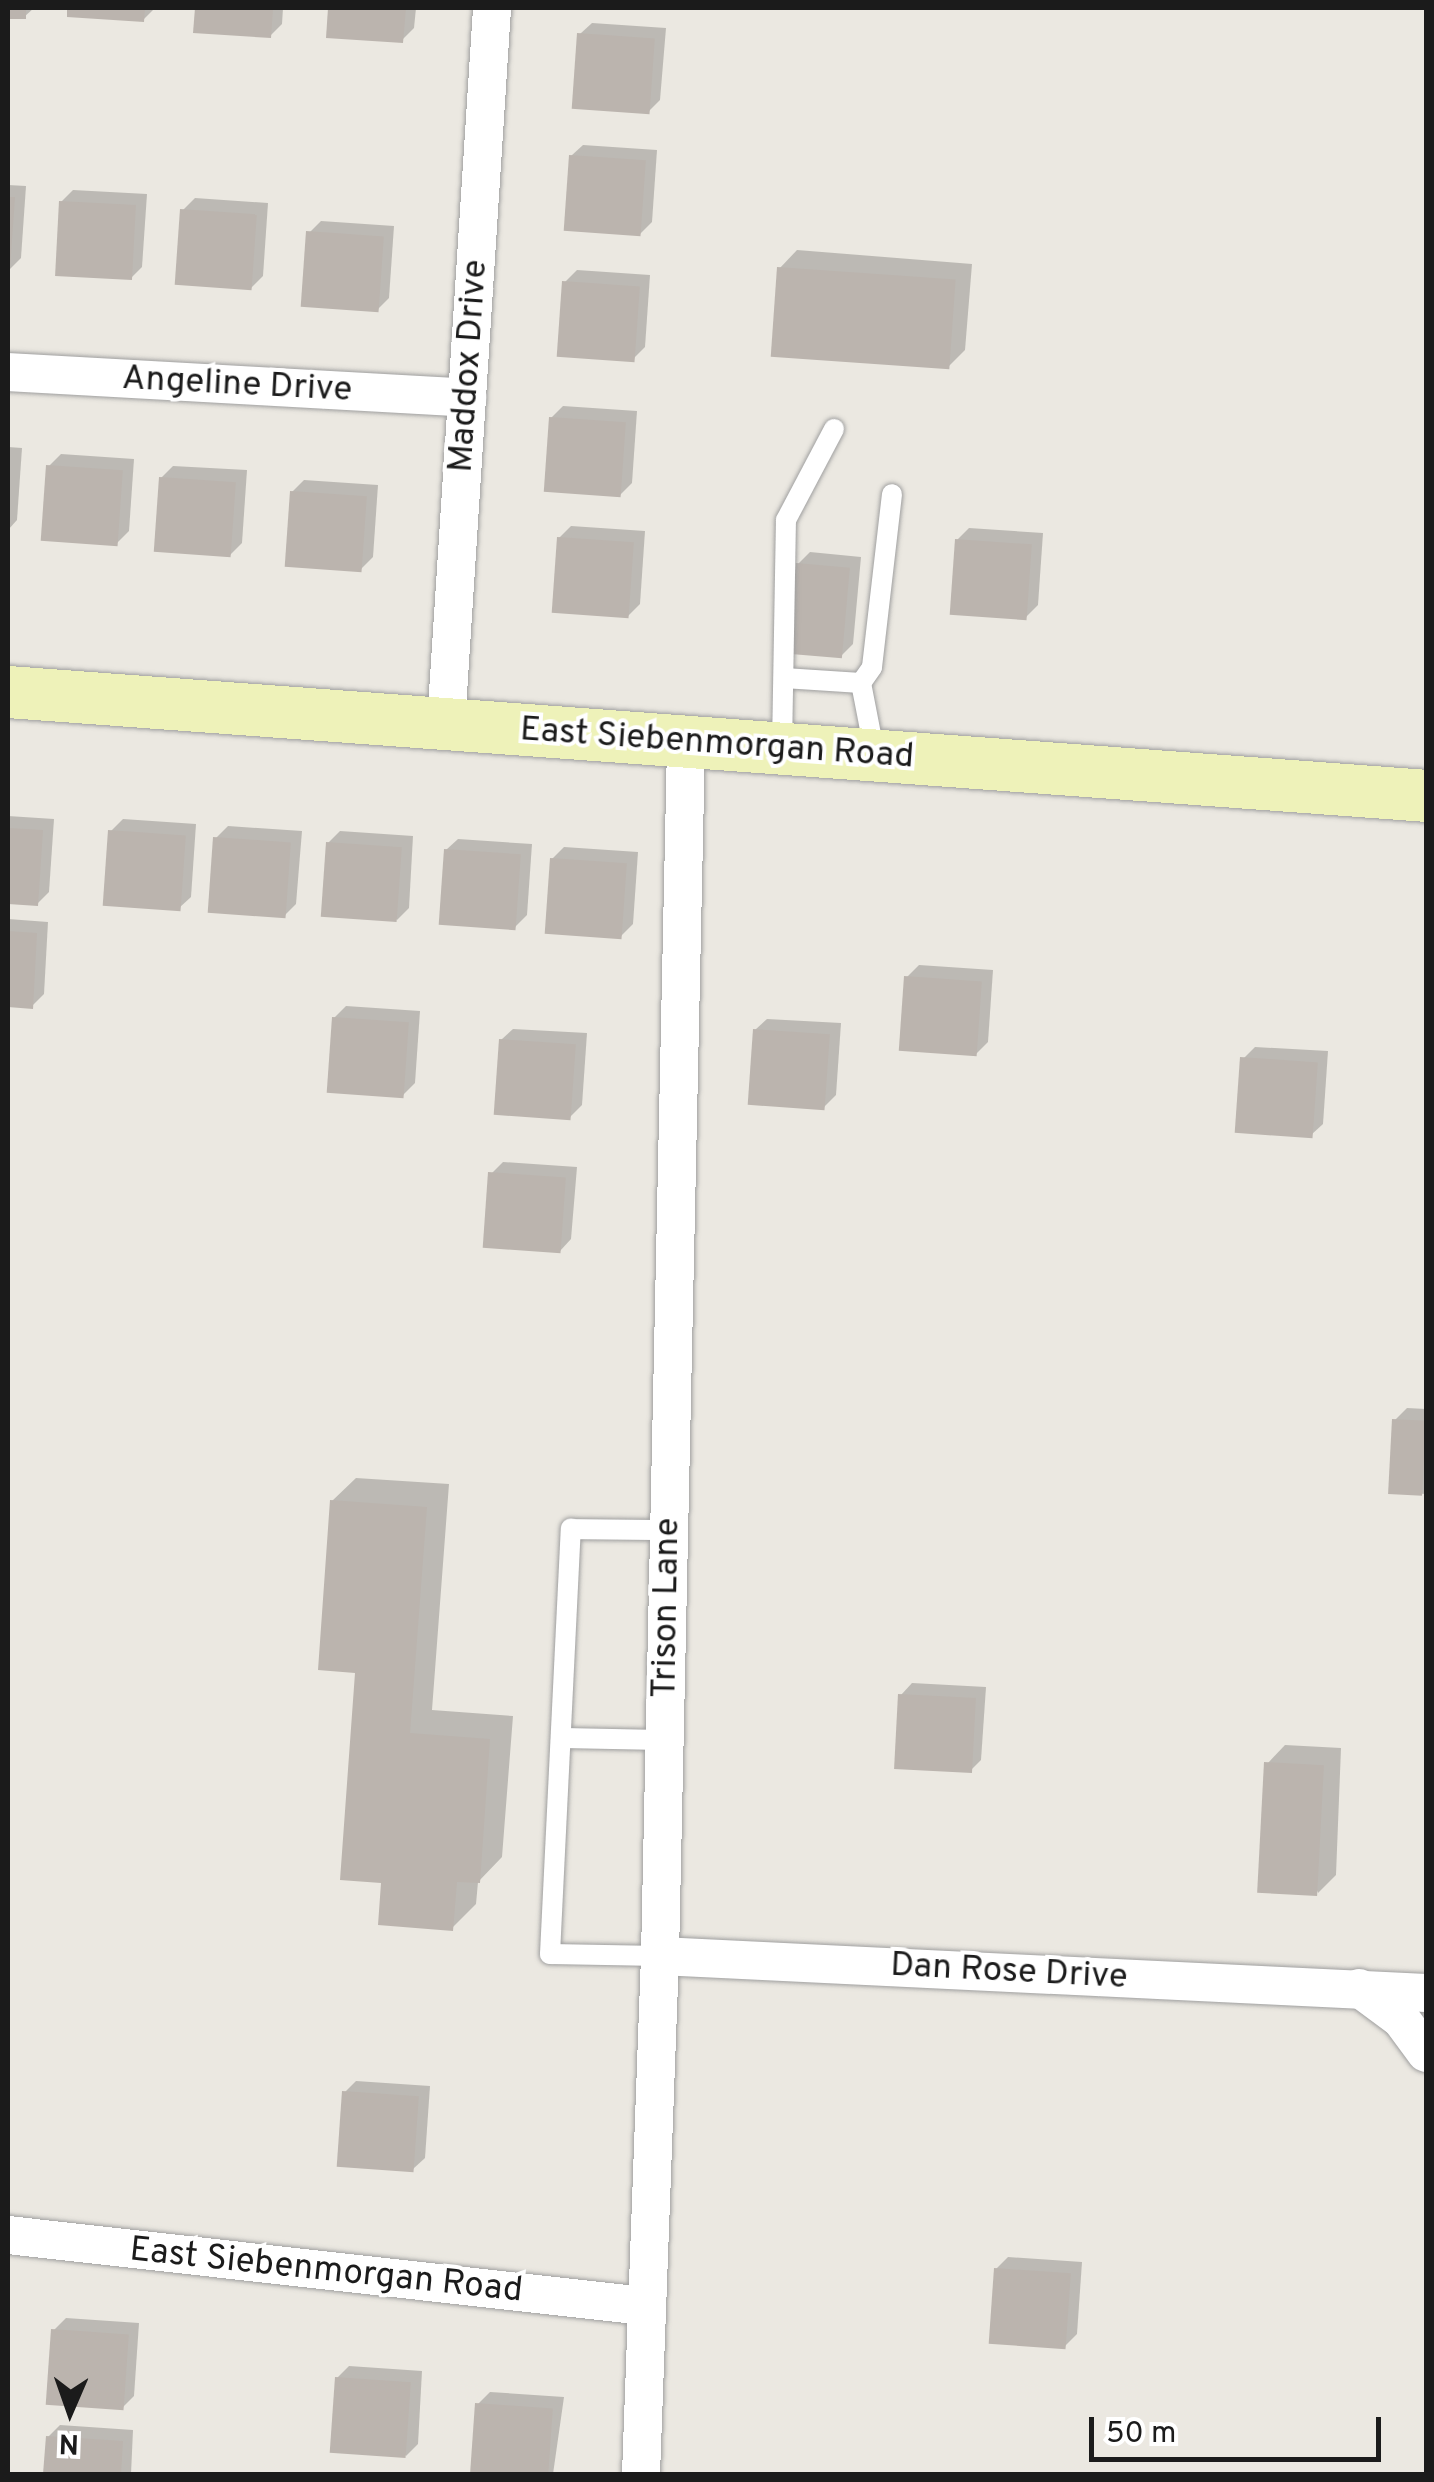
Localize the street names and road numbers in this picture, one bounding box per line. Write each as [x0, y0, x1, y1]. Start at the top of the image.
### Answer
street label: Maddox Drive [441, 258, 497, 474]
street label: Angeline Drive [121, 358, 353, 412]
street label: East Siebenmorgan Road [519, 709, 915, 779]
street label: Trison Lane [644, 1517, 690, 1699]
street label: Dan Rose Drive [889, 1945, 1129, 1999]
street label: East Siebenmorgan Road [127, 2229, 525, 2313]

